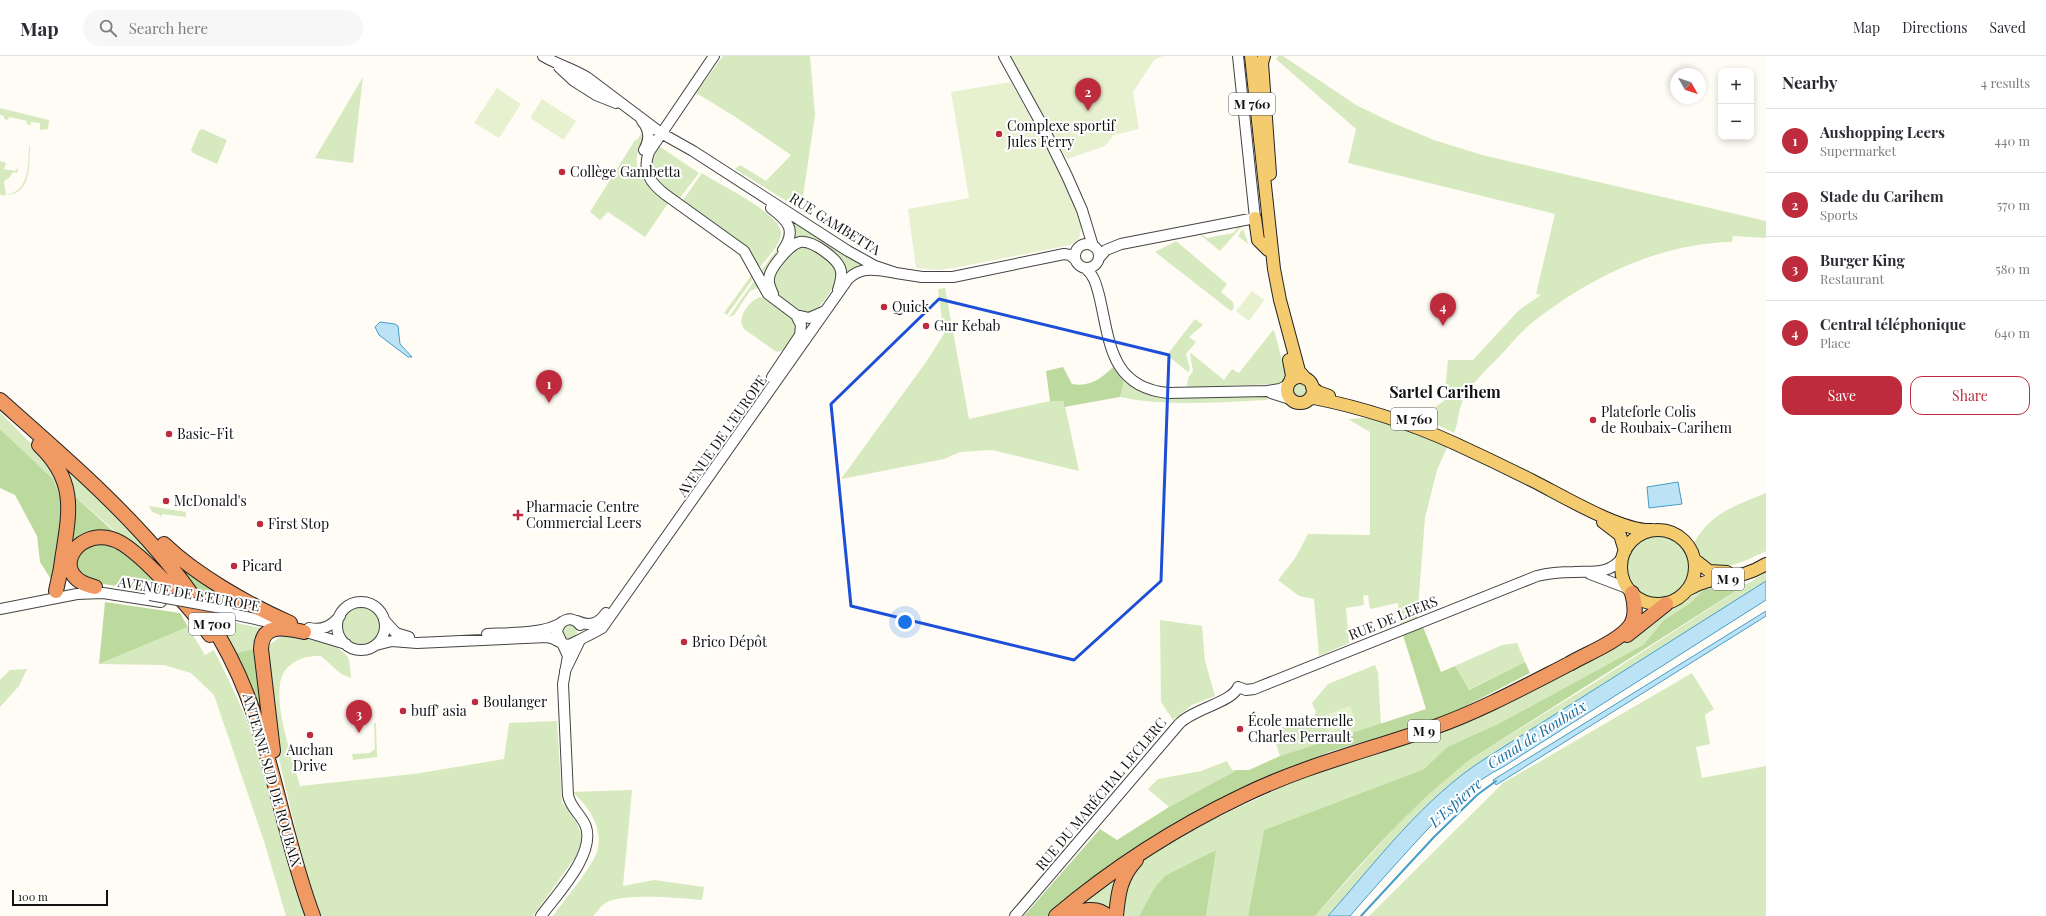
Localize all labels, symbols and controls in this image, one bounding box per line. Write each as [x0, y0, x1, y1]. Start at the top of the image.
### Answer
search box [83, 10, 363, 46]
text: Map [20, 15, 59, 41]
icon: search [97, 17, 119, 39]
text: Search here [129, 18, 208, 38]
text: Map [1853, 18, 1880, 37]
text: Directions [1902, 18, 1968, 37]
text: Saved [1990, 18, 2026, 37]
north arrow [1670, 68, 1706, 104]
map controls [1718, 68, 1754, 140]
button: + [1718, 68, 1754, 104]
text: Nearby [1782, 71, 1837, 93]
text: 4 results [1981, 74, 2030, 91]
pin: 2 [1075, 78, 1101, 111]
road number: M 760 [1229, 93, 1275, 115]
button: − [1718, 104, 1754, 140]
place label: Complexe sportif Jules Ferry [1006, 116, 1117, 151]
text: Aushopping Leers [1820, 122, 1945, 142]
marker: Complexe sportif Jules Ferry [994, 129, 1004, 139]
text: 1 [1793, 132, 1797, 149]
text: 440 m [1995, 132, 2030, 149]
text: Supermarket [1820, 142, 1896, 159]
place label: Collège Gambetta [570, 162, 680, 181]
marker: Collège Gambetta [557, 167, 567, 177]
text: Stade du Carihem [1820, 186, 1944, 206]
street label: RUE GAMBETTA [786, 188, 884, 259]
text: 2 [1792, 196, 1798, 213]
text: 570 m [1997, 196, 2030, 213]
text: Sports [1820, 206, 1858, 223]
text: Burger King [1820, 250, 1905, 270]
text: 3 [1792, 260, 1798, 277]
text: 580 m [1995, 260, 2030, 277]
text: Restaurant [1820, 270, 1884, 287]
pin: 4 [1430, 293, 1456, 326]
place label: Quick [892, 297, 929, 316]
marker: Quick [879, 302, 889, 312]
text: Central téléphonique [1820, 314, 1966, 334]
place label: Gur Kebab [934, 316, 1001, 335]
marker: Gur Kebab [921, 321, 931, 331]
text: 4 [1792, 324, 1798, 341]
text: 640 m [1994, 324, 2030, 341]
text: Place [1820, 334, 1851, 351]
pin: 1 [536, 370, 562, 403]
street label: AVENUE DE L'EUROPE [672, 371, 771, 501]
button: Save [1782, 376, 1902, 415]
button: Share [1910, 376, 2030, 415]
district label: Sartel Carihem [1389, 381, 1501, 402]
place label: Plateforle Colis de Roubaix-Carihem [1601, 402, 1732, 437]
road number: M 760 [1391, 408, 1437, 430]
marker: Plateforle Colis de Roubaix-Carihem [1588, 415, 1598, 425]
place label: Basic-Fit [177, 424, 235, 443]
marker: Basic-Fit [164, 429, 174, 439]
place label: McDonald's [174, 491, 247, 510]
marker: McDonald's [161, 496, 171, 506]
place label: Pharmacie Centre Commercial Leers [526, 497, 641, 532]
marker: Pharmacie Centre Commercial Leers [513, 510, 523, 520]
place label: First Stop [268, 514, 329, 533]
marker: First Stop [255, 519, 265, 529]
place label: Picard [242, 556, 282, 575]
marker: Picard [229, 561, 239, 571]
road number: M 9 [1712, 568, 1744, 590]
street label: AVENUE DE L'EUROPE [116, 571, 262, 615]
street label: RUE DE LEERS [1345, 591, 1440, 644]
your location [895, 612, 915, 632]
road number: M 700 [189, 613, 235, 635]
place label: Brico Dépôt [692, 632, 768, 651]
marker: Brico Dépôt [679, 637, 689, 647]
street label: ANTENNE SUD DE ROUBAIX [238, 690, 306, 869]
place label: Boulanger [483, 692, 548, 711]
water label: Canal de Roubaix [1483, 695, 1590, 773]
marker: Boulanger [470, 697, 480, 707]
pin: 3 [346, 700, 372, 733]
place label: buff' asia [411, 701, 467, 720]
marker: buff' asia [398, 706, 408, 716]
place label: École maternelle Charles Perrault [1248, 711, 1353, 746]
street label: RUE DU MARÉCHAL LECLERC [1031, 713, 1170, 874]
road number: M 9 [1408, 720, 1440, 742]
marker: École maternelle Charles Perrault [1235, 724, 1245, 734]
marker: Auchan Drive [305, 730, 315, 740]
place label: Auchan Drive [286, 740, 334, 775]
water label: L'Espierre [1424, 773, 1486, 832]
scale bar [12, 888, 108, 907]
text: 100 m [18, 889, 48, 904]

